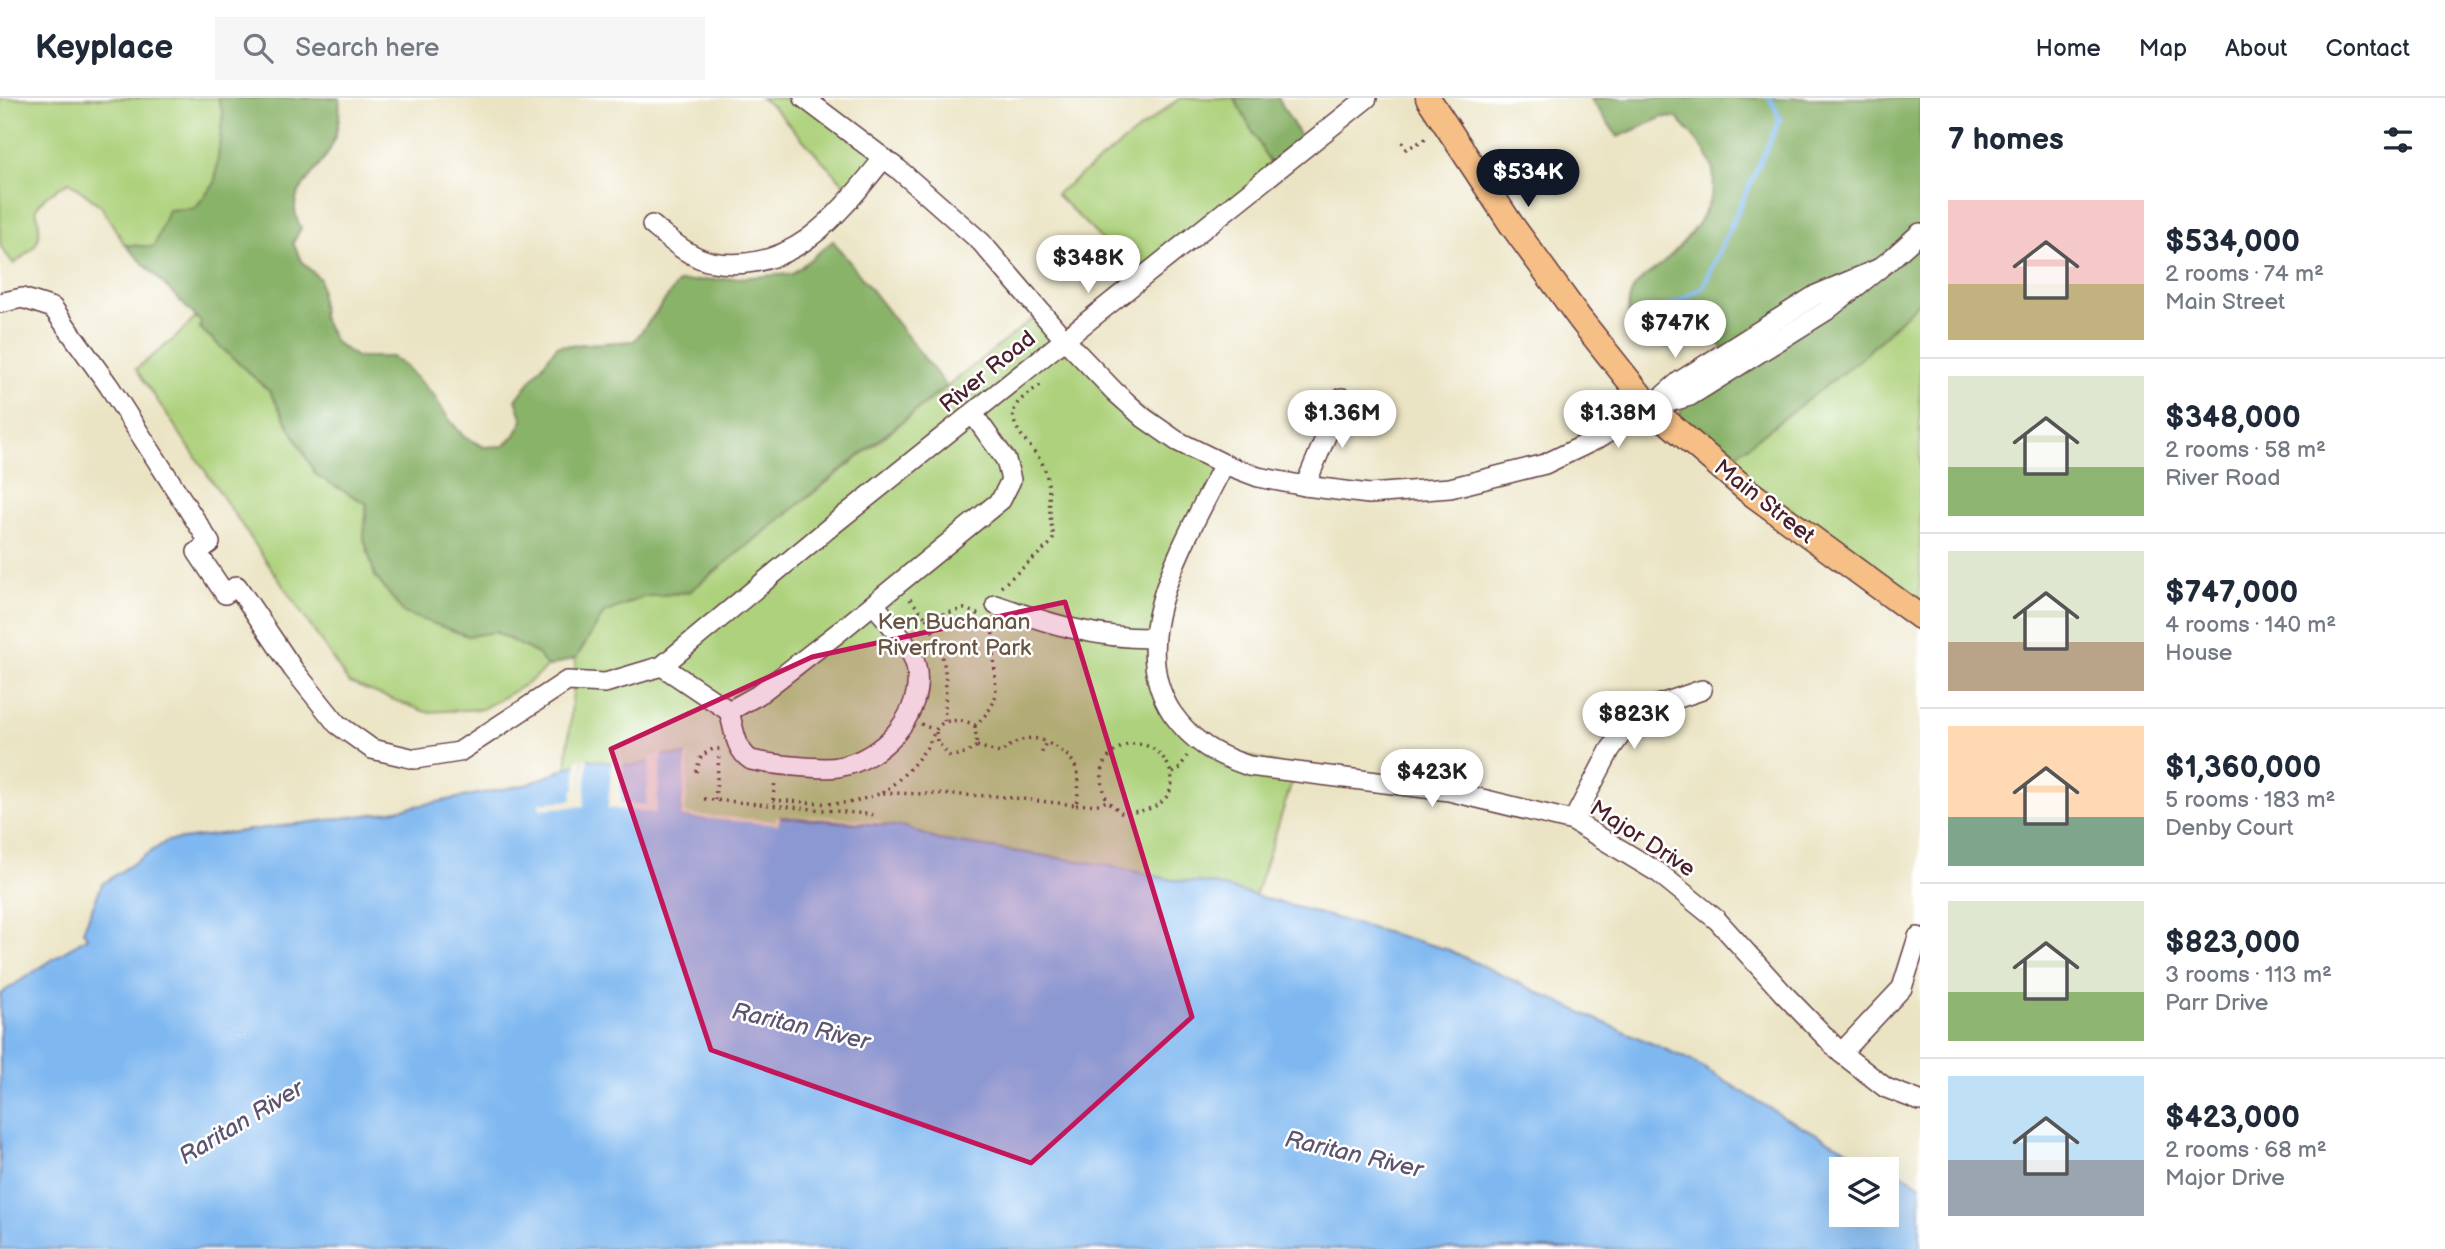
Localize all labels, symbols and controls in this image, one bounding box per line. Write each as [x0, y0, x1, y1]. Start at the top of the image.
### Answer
search box [215, 17, 705, 80]
text: Keyplace [35, 28, 173, 68]
icon: search [239, 29, 277, 67]
text: Search here [295, 33, 439, 64]
text: Home [2036, 34, 2101, 63]
text: Map [2139, 34, 2187, 63]
text: About [2225, 34, 2287, 63]
text: Contact [2325, 34, 2410, 63]
icon: filters [2379, 121, 2417, 159]
text: 7 homes [1948, 122, 2064, 158]
pin: $534K [1479, 150, 1577, 209]
text: $534K [1492, 158, 1564, 186]
text: $534,000 [2165, 224, 2300, 260]
icon: home [2004, 228, 2088, 312]
pin: $348K [1039, 236, 1137, 295]
text: $348K [1052, 244, 1124, 272]
text: 2 rooms · 74 m² [2165, 260, 2324, 288]
text: Main Street [2165, 288, 2285, 316]
pin: $747K [1626, 300, 1724, 360]
text: $747K [1640, 309, 1710, 337]
street label: River Road [934, 325, 1041, 419]
pin: $1.36M [1285, 390, 1399, 450]
pin: $1.38M [1561, 390, 1675, 450]
text: $1.36M [1303, 399, 1381, 427]
text: $1.38M [1580, 399, 1656, 427]
text: $348,000 [2165, 400, 2301, 436]
icon: home [2004, 404, 2088, 488]
text: 2 rooms · 58 m² [2165, 436, 2326, 464]
street label: Main Street [1708, 454, 1820, 550]
text: River Road [2165, 464, 2280, 492]
text: $747,000 [2165, 575, 2298, 611]
icon: home [2004, 579, 2088, 663]
park label: Ken Buchanan Riverfront Park [877, 608, 1032, 662]
text: 4 rooms · 140 m² [2165, 611, 2336, 639]
text: House [2165, 639, 2232, 667]
pin: $823K [1585, 692, 1683, 751]
text: $823K [1598, 700, 1670, 728]
pin: $423K [1383, 750, 1481, 809]
text: $1,360,000 [2165, 750, 2321, 786]
icon: home [2004, 754, 2088, 838]
text: $423K [1397, 758, 1467, 786]
text: 5 rooms · 183 m² [2165, 786, 2335, 814]
street label: Major Drive [1585, 794, 1700, 883]
text: Denby Court [2165, 814, 2294, 842]
text: $823,000 [2165, 925, 2300, 961]
icon: home [2004, 929, 2088, 1013]
text: 3 rooms · 113 m² [2165, 961, 2332, 989]
text: Parr Drive [2165, 989, 2268, 1017]
water label: Raritan River [729, 997, 875, 1057]
water label: Raritan River [174, 1073, 311, 1171]
text: $423,000 [2165, 1100, 2300, 1136]
icon: home [2004, 1104, 2088, 1188]
water label: Raritan River [1282, 1125, 1428, 1185]
text: 2 rooms · 68 m² [2165, 1136, 2327, 1164]
map controls [1829, 1157, 1899, 1227]
button: layers [1829, 1157, 1899, 1227]
text: Major Drive [2165, 1164, 2285, 1192]

